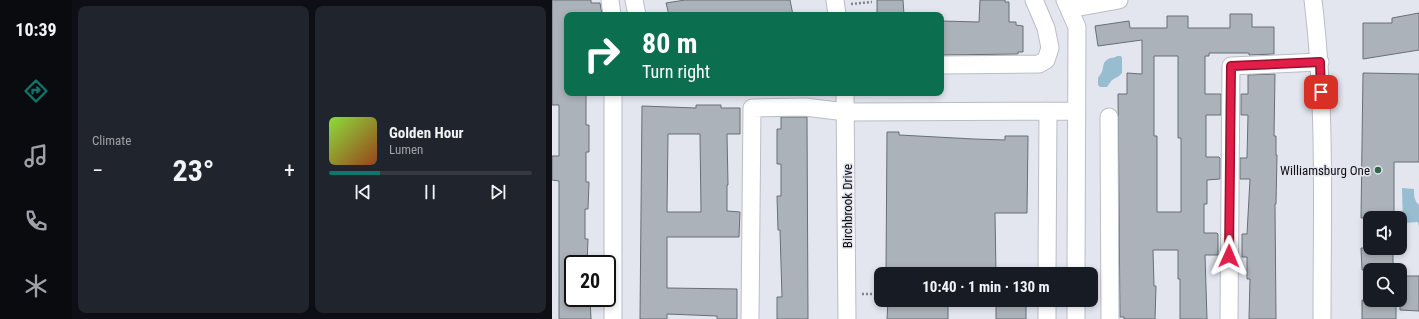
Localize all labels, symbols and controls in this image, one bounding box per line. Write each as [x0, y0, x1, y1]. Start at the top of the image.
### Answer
text: 10:39 [15, 19, 57, 40]
text: 80 m [642, 27, 698, 60]
icon: right [576, 28, 628, 80]
text: Turn right [642, 61, 710, 82]
pin [1304, 75, 1338, 109]
icon: directions [22, 77, 50, 105]
icon: arrive [1310, 81, 1332, 103]
text: Golden Hour [389, 124, 464, 142]
text: Climate [92, 133, 131, 148]
icon: music [22, 142, 50, 170]
text: Lumen [389, 142, 423, 157]
text: 23° [173, 153, 215, 188]
text: − [92, 158, 103, 183]
text: + [284, 158, 295, 183]
place label: Williamsburg One [1280, 163, 1370, 178]
street label: Birchbrook Drive [840, 164, 855, 248]
marker: Williamsburg One [1373, 165, 1383, 175]
icon: previous [352, 181, 374, 203]
icon: pause [419, 181, 441, 203]
icon: next [487, 181, 509, 203]
icon: phone [22, 207, 50, 235]
map controls [1363, 211, 1407, 307]
button: sound [1363, 211, 1407, 255]
position arrow [1208, 235, 1250, 277]
speed limit sign: 20 [564, 255, 616, 307]
button: search [1363, 263, 1407, 307]
icon: climate [22, 272, 50, 300]
text: 10:40 · 1 min · 130 m [922, 278, 1050, 296]

